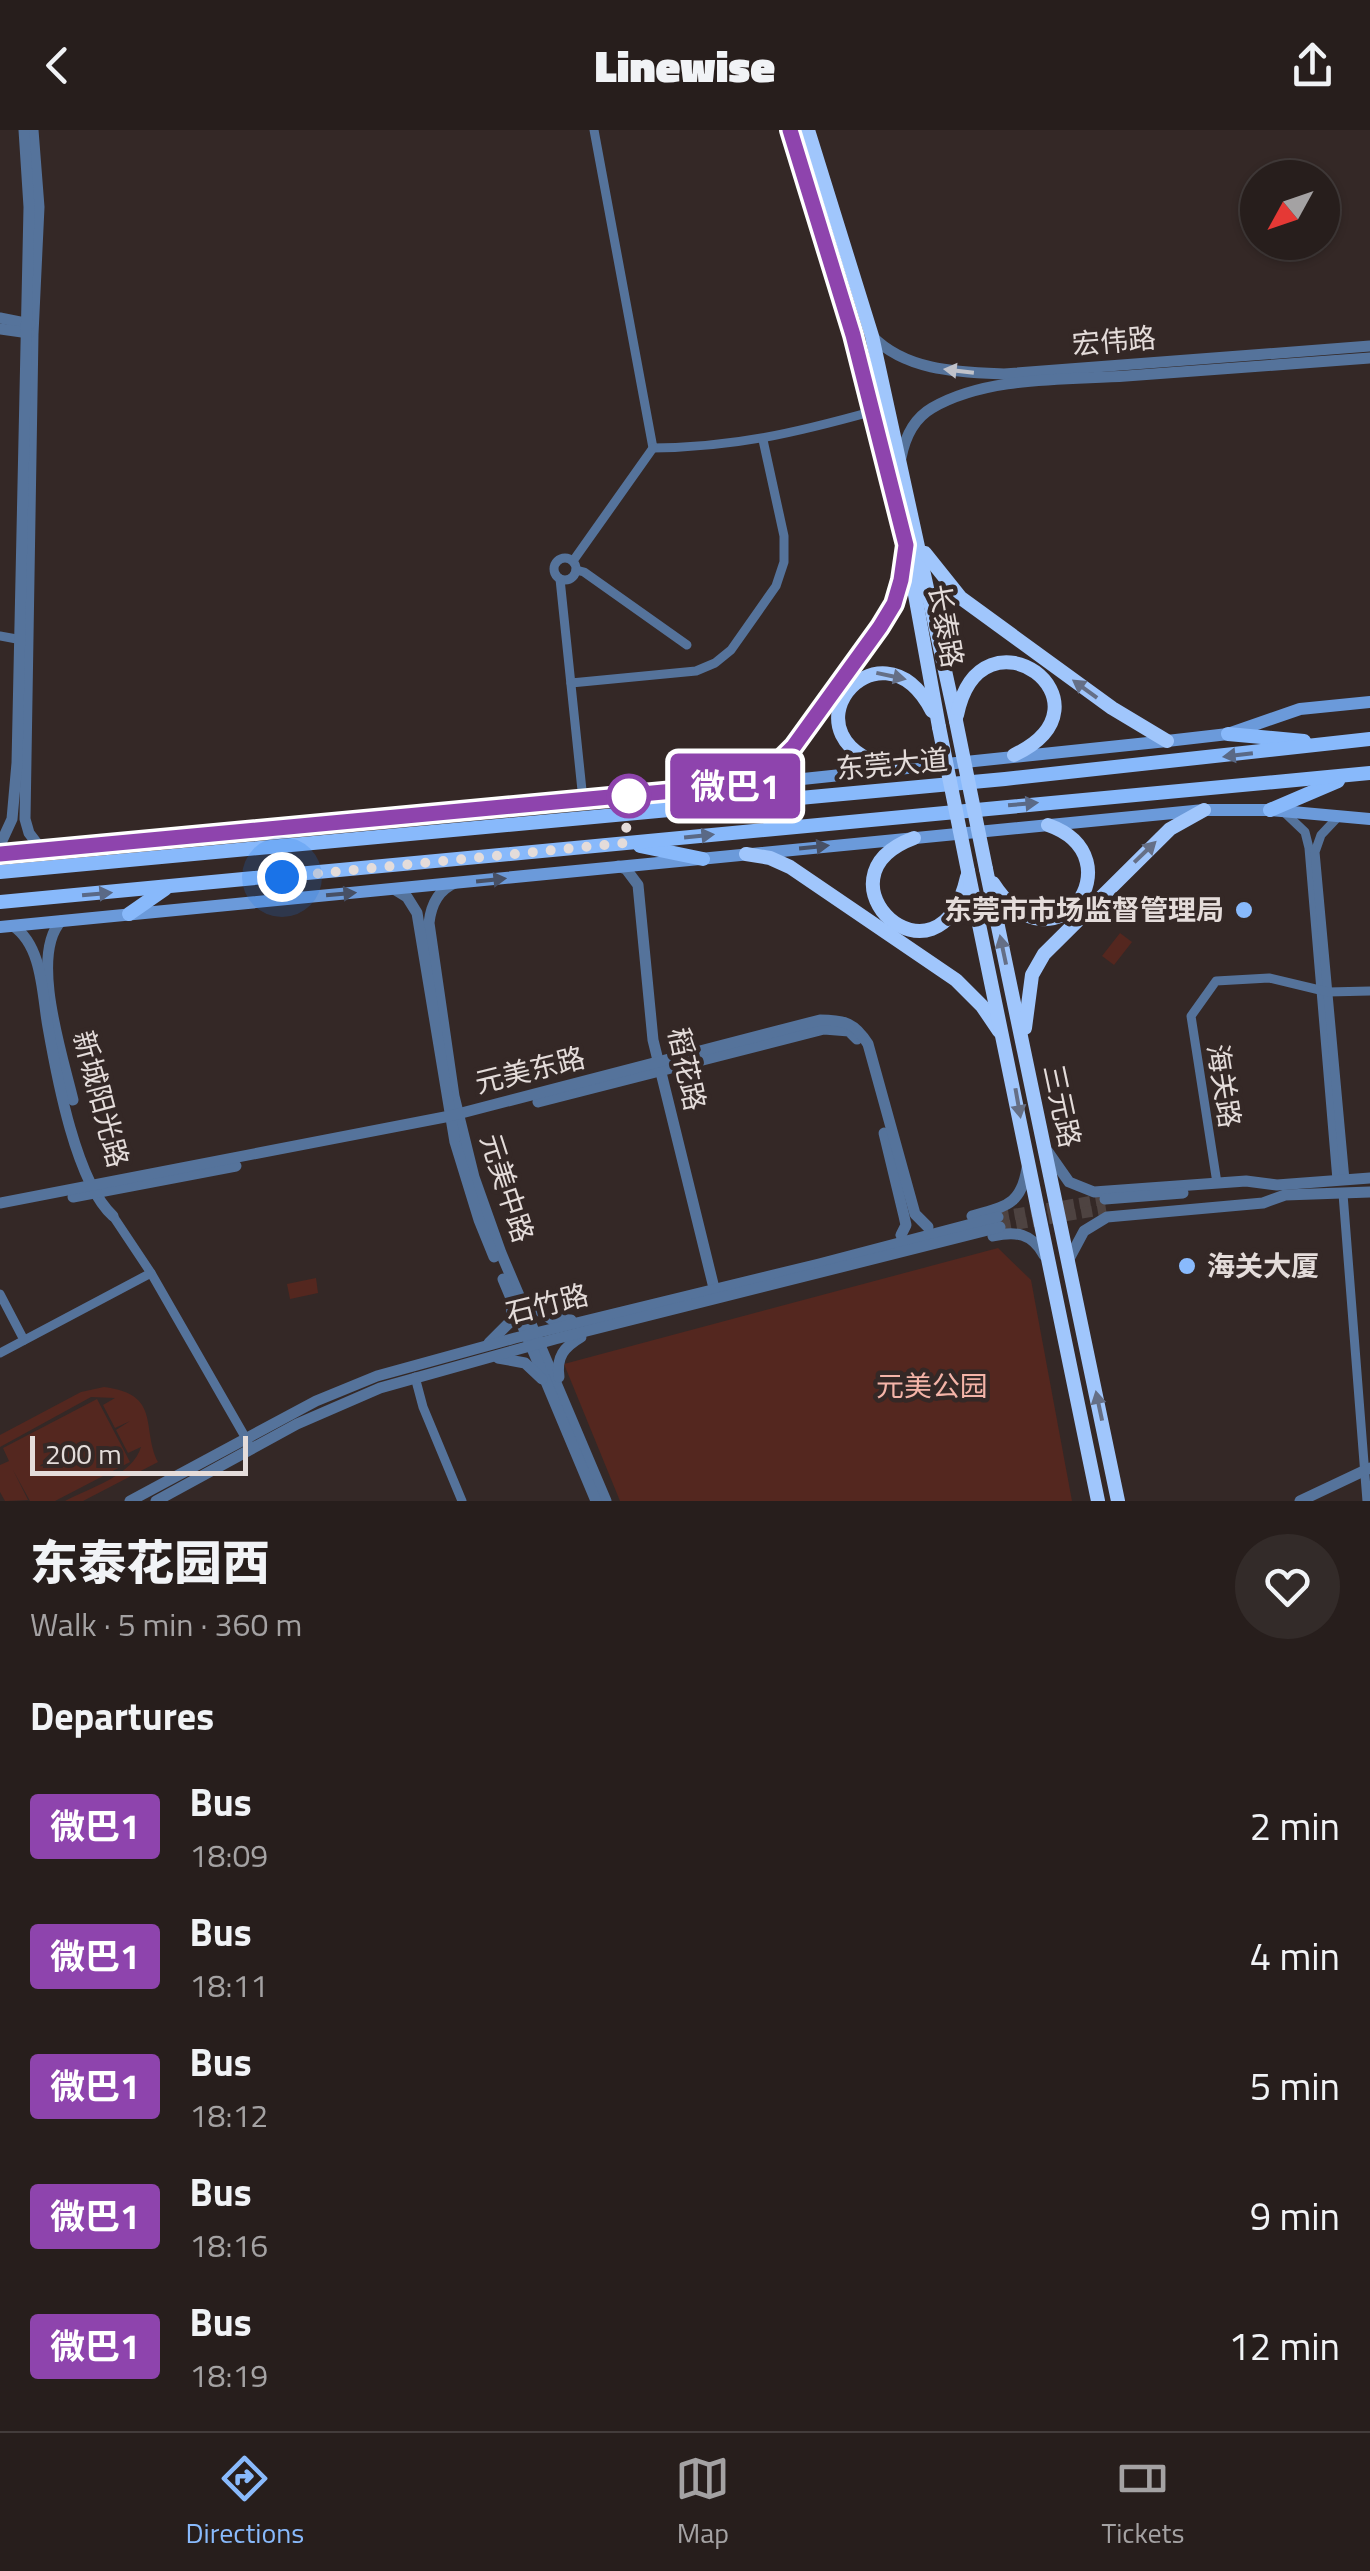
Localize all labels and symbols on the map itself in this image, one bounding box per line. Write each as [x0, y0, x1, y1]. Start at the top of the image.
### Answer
north arrow [1240, 160, 1340, 260]
street label: 宏伟路 [1070, 315, 1158, 366]
one-way arrow [942, 363, 974, 379]
street label: 长泰路 [918, 581, 975, 671]
one-way arrow [876, 669, 907, 685]
one-way arrow [1072, 679, 1099, 699]
street label: 东莞大道 [834, 737, 950, 790]
one-way arrow [1222, 747, 1254, 763]
line badge: 微巴1 [678, 754, 792, 818]
unlabelled marker [608, 775, 650, 817]
one-way arrow [1007, 796, 1039, 812]
one-way arrow [684, 828, 716, 844]
one-way arrow [799, 839, 831, 855]
one-way arrow [1133, 841, 1157, 864]
your location [257, 852, 307, 902]
one-way arrow [475, 871, 507, 887]
one-way arrow [82, 885, 114, 901]
one-way arrow [325, 885, 357, 901]
place label: 东莞市市场监督管理局 [944, 888, 1224, 931]
marker: 东莞市市场监督管理局 [1233, 899, 1255, 921]
one-way arrow [995, 935, 1011, 966]
street label: 稻花路 [658, 1023, 717, 1114]
street label: 新城阳光路 [63, 1026, 140, 1172]
street label: 元美东路 [470, 1035, 589, 1104]
street label: 海关路 [1197, 1041, 1252, 1131]
street label: 三元路 [1033, 1060, 1092, 1151]
one-way arrow [1011, 1088, 1026, 1119]
street label: 元美中路 [470, 1128, 545, 1248]
place label: 海关大厦 [1207, 1244, 1319, 1287]
marker: 海关大厦 [1176, 1255, 1198, 1277]
street label: 石竹路 [501, 1272, 593, 1335]
park label: 元美公园 [876, 1364, 988, 1407]
one-way arrow [1090, 1390, 1106, 1421]
scale bar [30, 1431, 248, 1476]

